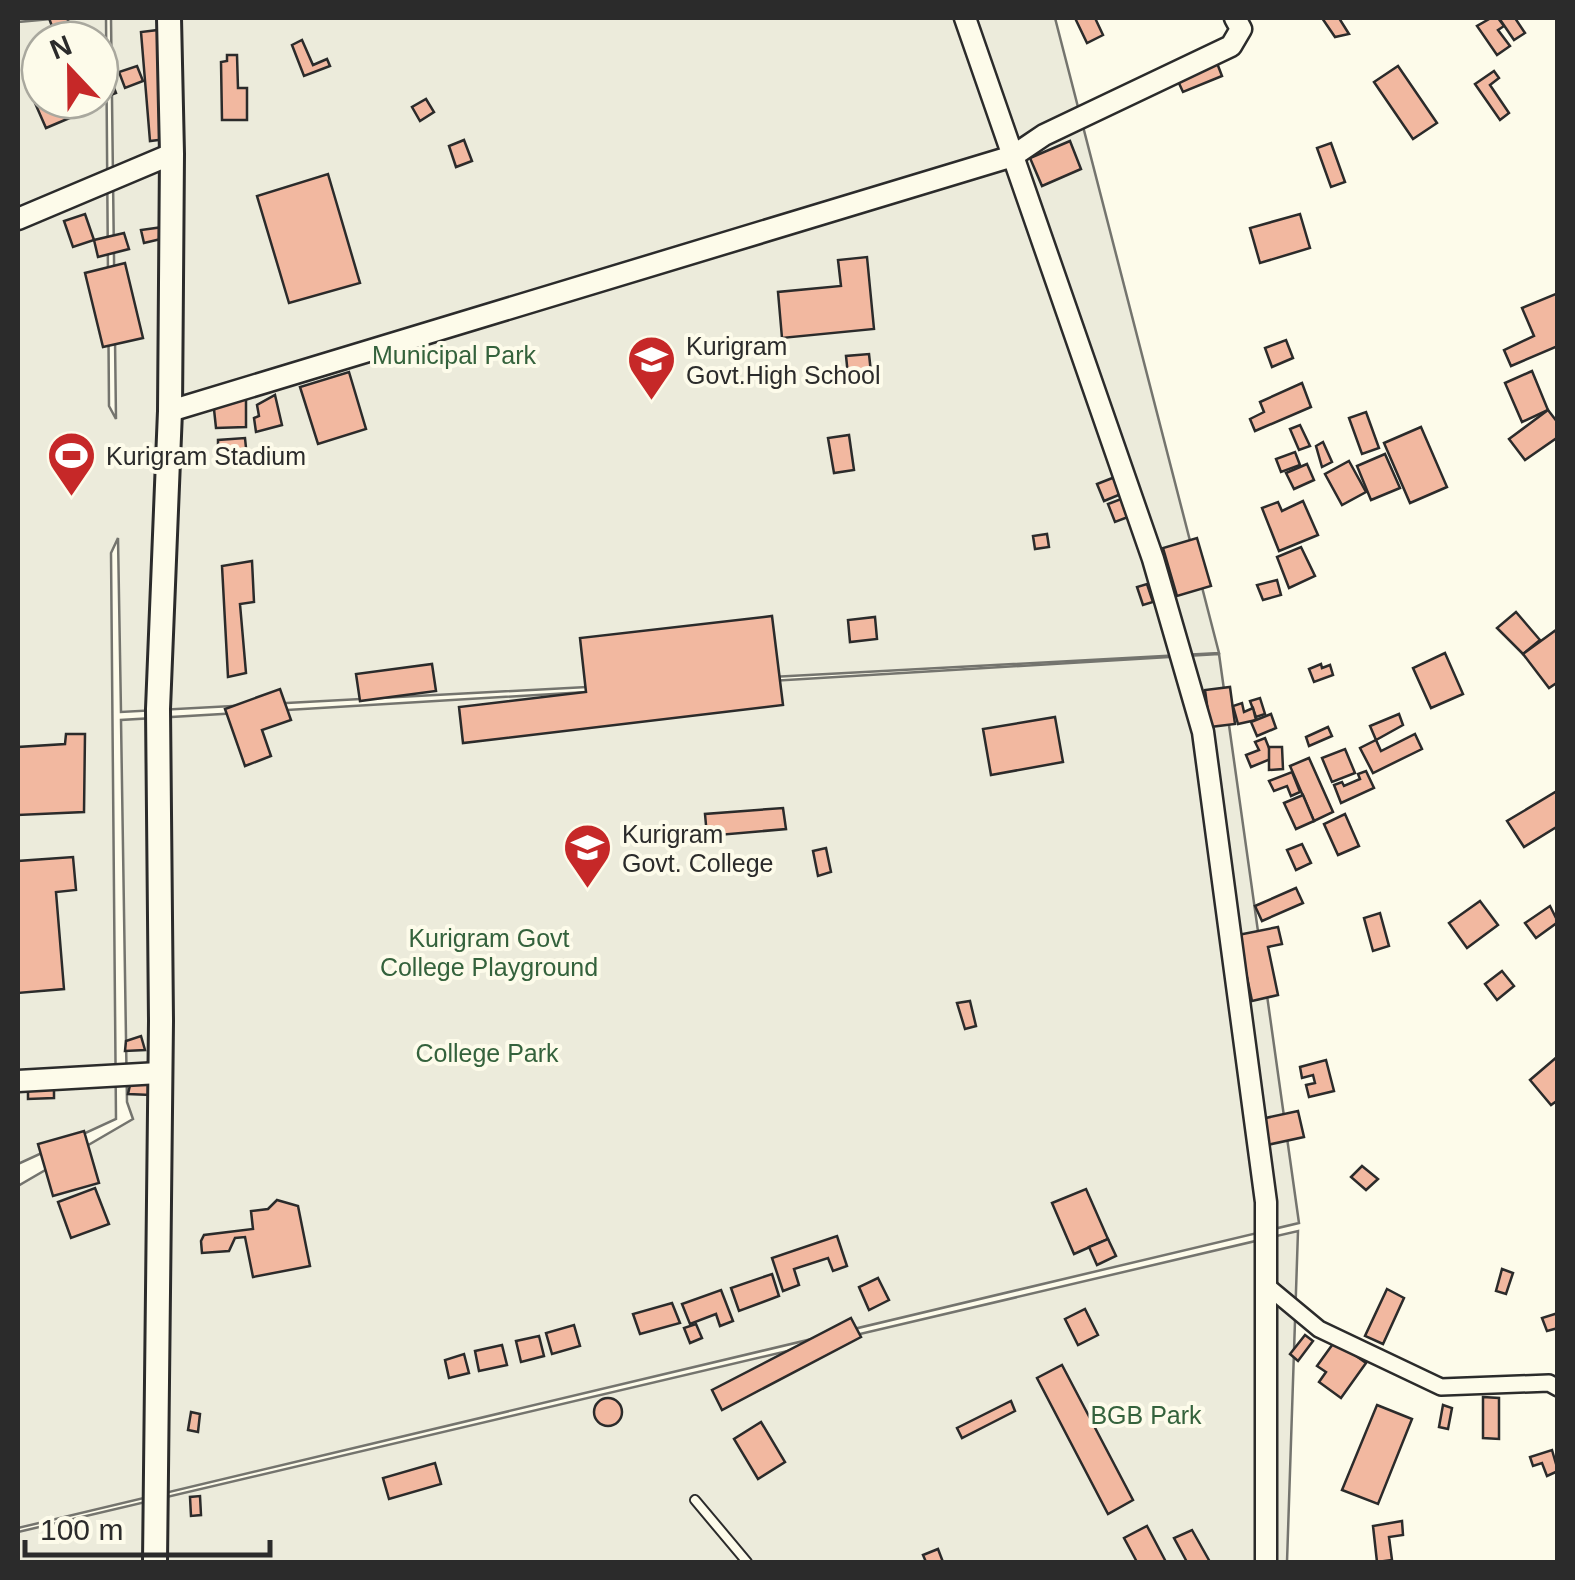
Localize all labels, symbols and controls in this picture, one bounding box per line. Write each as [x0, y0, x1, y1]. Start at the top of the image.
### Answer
north arrow [20, 20, 120, 120]
text: N [46, 29, 76, 65]
place label: Kurigram Govt.High School [686, 332, 881, 389]
school or university icon: Kurigram Govt.High School [625, 334, 677, 402]
park label: Municipal Park [372, 341, 536, 369]
sports icon: Kurigram Stadium [45, 430, 97, 498]
place label: Kurigram Stadium [106, 442, 306, 470]
place label: Kurigram Govt. College [622, 820, 773, 877]
school or university icon: Kurigram Govt. College [561, 822, 613, 890]
park label: Kurigram Govt College Playground [380, 924, 598, 981]
park label: College Park [415, 1039, 559, 1067]
park label: BGB Park [1090, 1401, 1202, 1429]
scale bar [25, 1495, 270, 1557]
text: 100 m [40, 1513, 123, 1546]

